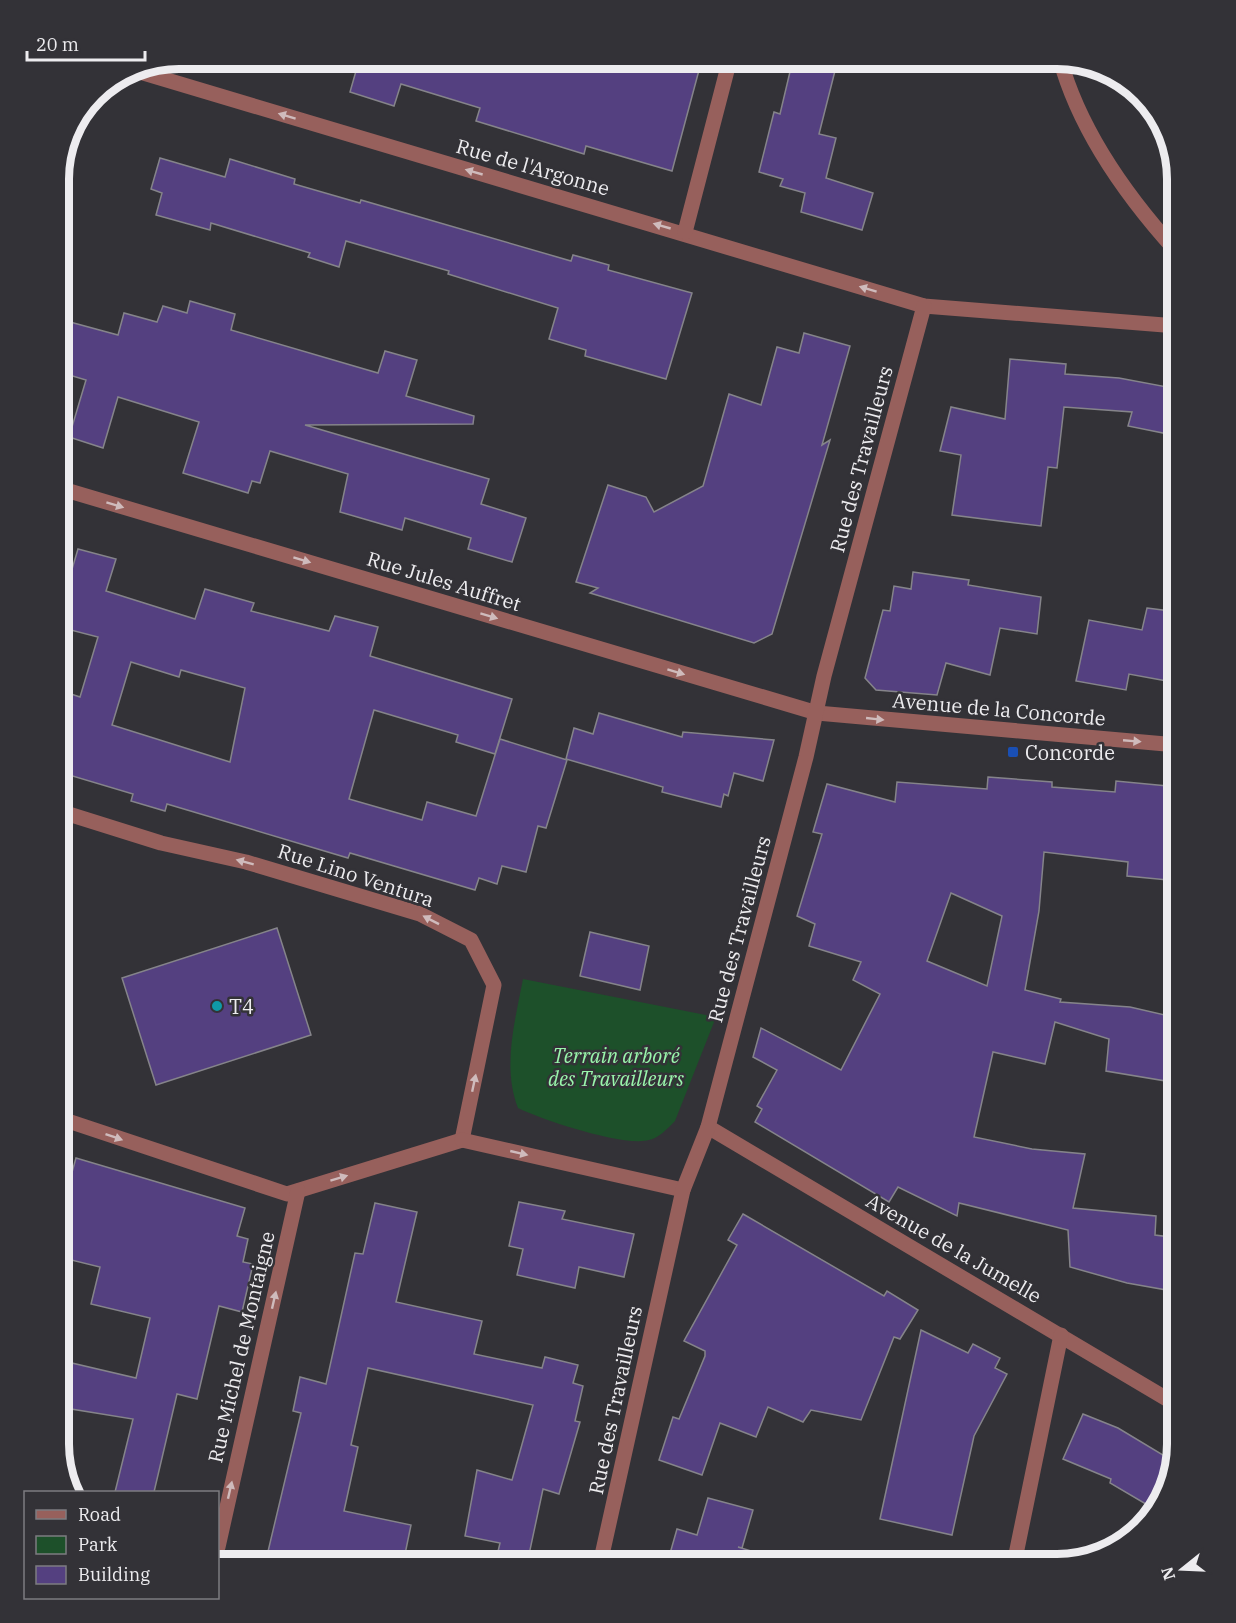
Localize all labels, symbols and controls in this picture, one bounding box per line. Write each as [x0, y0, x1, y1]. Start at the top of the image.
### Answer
scale bar [27, 24, 146, 62]
text: 20 m [36, 33, 79, 56]
one-way arrow [278, 111, 296, 120]
street label: Rue de l'Argonne [453, 132, 613, 202]
one-way arrow [465, 167, 483, 176]
one-way arrow [652, 221, 670, 230]
one-way arrow [859, 284, 877, 293]
street label: Rue des Travailleurs [823, 363, 899, 555]
one-way arrow [106, 501, 124, 510]
street label: Rue Jules Auffret [364, 545, 524, 617]
one-way arrow [293, 556, 311, 565]
one-way arrow [480, 612, 498, 621]
one-way arrow [667, 668, 685, 677]
street label: Avenue de la Concorde [891, 686, 1107, 732]
one-way arrow [866, 714, 885, 724]
one-way arrow [1123, 736, 1142, 746]
place label: Concorde [1025, 739, 1115, 766]
marker: Concorde [1006, 745, 1020, 759]
street label: Rue des Travailleurs [701, 833, 777, 1025]
street label: Rue Lino Ventura [274, 837, 438, 913]
one-way arrow [236, 857, 254, 866]
one-way arrow [423, 915, 440, 925]
place label: T4 [229, 993, 254, 1020]
marker: T4 [210, 999, 224, 1013]
park label: Terrain arboré des Travailleurs [548, 1042, 685, 1092]
one-way arrow [470, 1073, 479, 1092]
one-way arrow [105, 1133, 123, 1143]
one-way arrow [509, 1148, 528, 1158]
one-way arrow [330, 1173, 348, 1182]
street label: Avenue de la Jumelle [862, 1187, 1046, 1309]
street label: Rue Michel de Montaigne [201, 1229, 281, 1465]
one-way arrow [269, 1291, 279, 1309]
street label: Rue des Travailleurs [582, 1303, 648, 1497]
one-way arrow [226, 1481, 236, 1500]
legend [24, 1491, 219, 1599]
text: Road [78, 1503, 121, 1526]
text: Park [78, 1533, 118, 1556]
north arrow [1152, 1539, 1212, 1599]
text: Building [78, 1563, 150, 1586]
text: N [1156, 1565, 1179, 1583]

